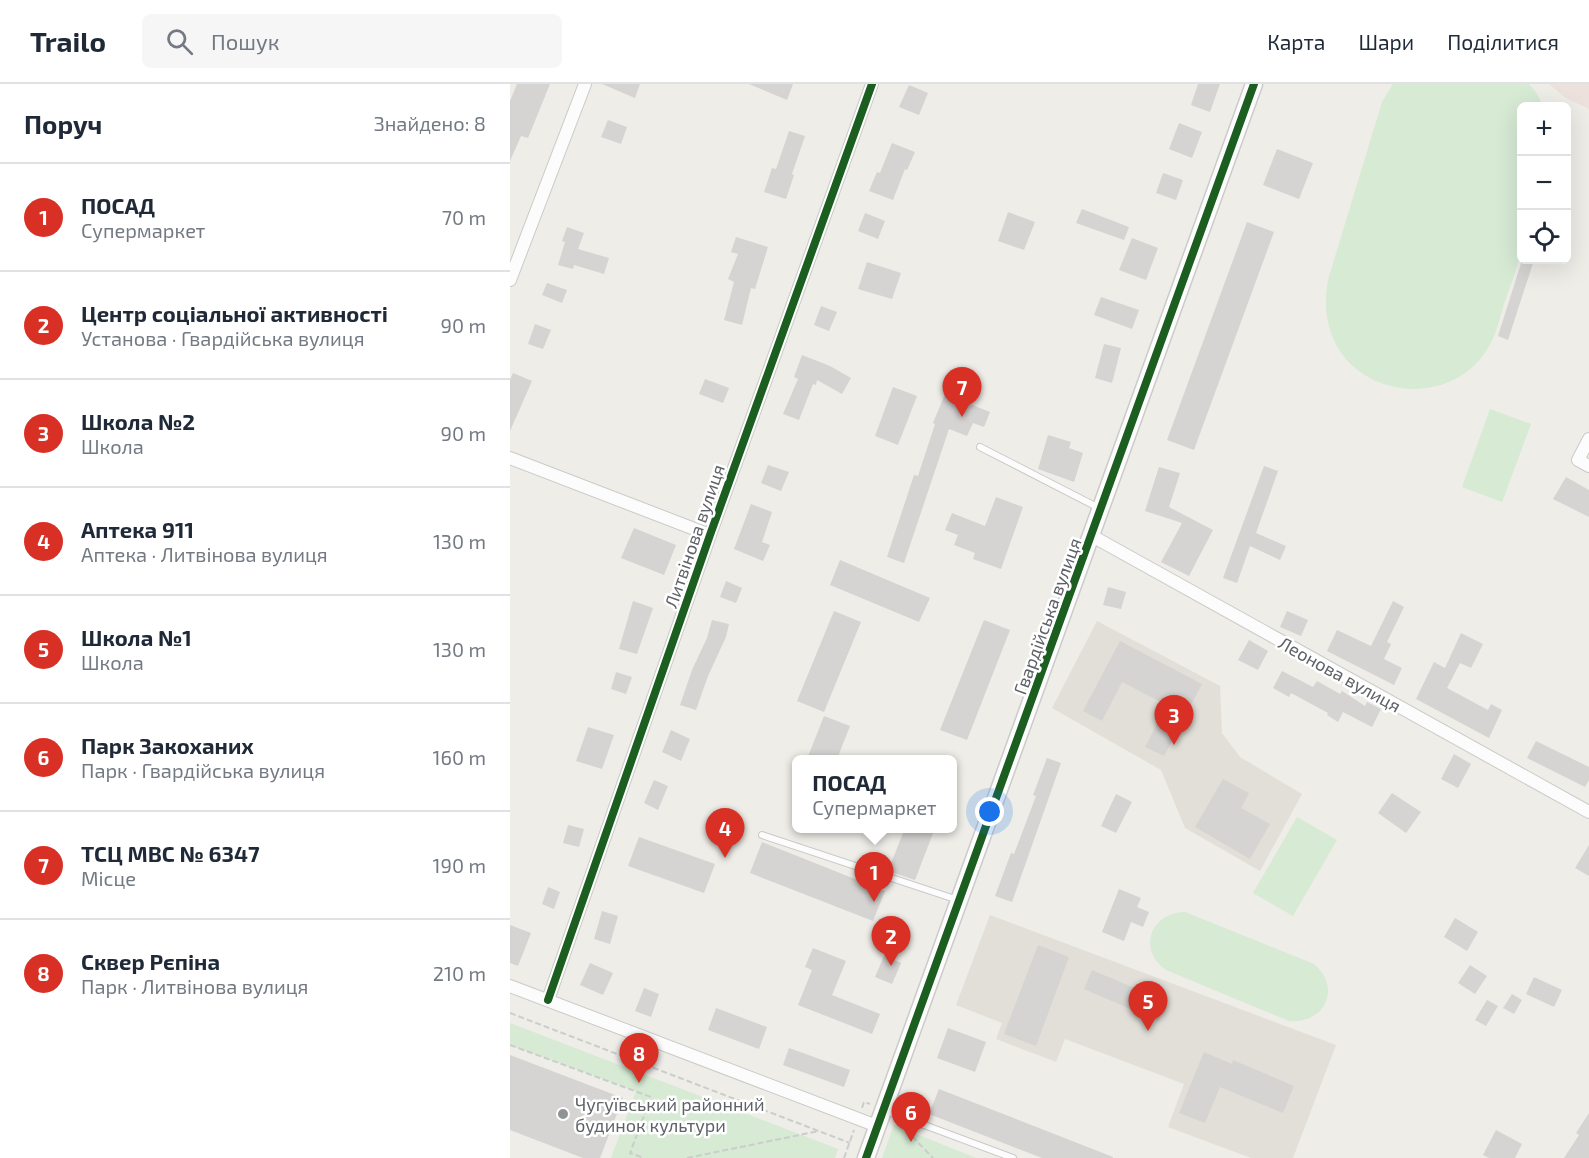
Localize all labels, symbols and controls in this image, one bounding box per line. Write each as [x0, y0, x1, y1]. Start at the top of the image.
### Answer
search box [142, 14, 562, 68]
text: Trailo [30, 24, 106, 58]
icon: search [163, 25, 196, 58]
text: Пошук [211, 28, 280, 54]
text: Карта [1267, 29, 1325, 54]
text: Шари [1358, 29, 1414, 54]
text: Поділитися [1447, 29, 1559, 54]
map controls [1517, 102, 1571, 264]
button: + [1517, 102, 1571, 156]
text: Поруч [24, 108, 102, 139]
text: Знайдено: 8 [374, 111, 486, 135]
button: − [1517, 156, 1571, 210]
text: ПОСАД [81, 192, 155, 218]
text: 1 [39, 205, 48, 229]
text: 70 m [442, 205, 486, 229]
button: locate [1517, 210, 1571, 264]
text: Супермаркет [81, 218, 205, 242]
text: Центр соціальної активності [81, 300, 388, 326]
text: 2 [38, 313, 49, 337]
text: 90 m [441, 313, 486, 337]
text: Установа · Гвардійська вулиця [81, 326, 365, 350]
pin: 7 [942, 368, 982, 417]
text: Школа №2 [81, 408, 195, 434]
text: 3 [38, 421, 49, 445]
text: 90 m [441, 421, 486, 445]
text: Школа [81, 434, 144, 458]
street label: Литвінова вулиця [659, 461, 729, 611]
text: Аптека 911 [81, 516, 194, 542]
text: 4 [37, 529, 50, 553]
text: 130 m [433, 529, 486, 553]
street label: Гвардійська вулиця [1008, 535, 1086, 697]
text: Аптека · Литвінова вулиця [81, 542, 328, 566]
text: Школа №1 [81, 624, 192, 650]
street label: Леонова вулиця [1275, 631, 1405, 717]
text: 5 [38, 637, 49, 661]
text: 130 m [433, 637, 486, 661]
text: Школа [81, 650, 144, 674]
pin: 3 [1154, 696, 1194, 745]
text: Парк Закоханих [81, 732, 254, 758]
text: 6 [38, 745, 49, 769]
text: 160 m [433, 745, 486, 769]
popup [792, 755, 957, 833]
text: Парк · Гвардійська вулиця [81, 758, 325, 782]
text: ПОСАД [812, 769, 886, 795]
text: Супермаркет [812, 795, 937, 819]
your location [975, 797, 1004, 826]
pin: 4 [706, 808, 744, 858]
text: ТСЦ МВС № 6347 [81, 840, 260, 866]
pin: 1 [854, 852, 894, 902]
text: 7 [38, 853, 49, 877]
text: 190 m [433, 853, 486, 877]
text: Місце [81, 866, 136, 890]
pin: 2 [872, 916, 910, 966]
text: Сквер Рєпіна [81, 948, 220, 974]
text: 8 [37, 961, 50, 985]
text: 210 m [433, 961, 486, 985]
text: Парк · Литвінова вулиця [81, 974, 308, 998]
pin: 5 [1128, 982, 1168, 1031]
pin: 8 [620, 1034, 658, 1083]
pin: 6 [892, 1092, 930, 1142]
place label: Чугуївський районний будинок культури [575, 1093, 765, 1136]
marker: Чугуївський районний будинок культури [556, 1107, 570, 1121]

